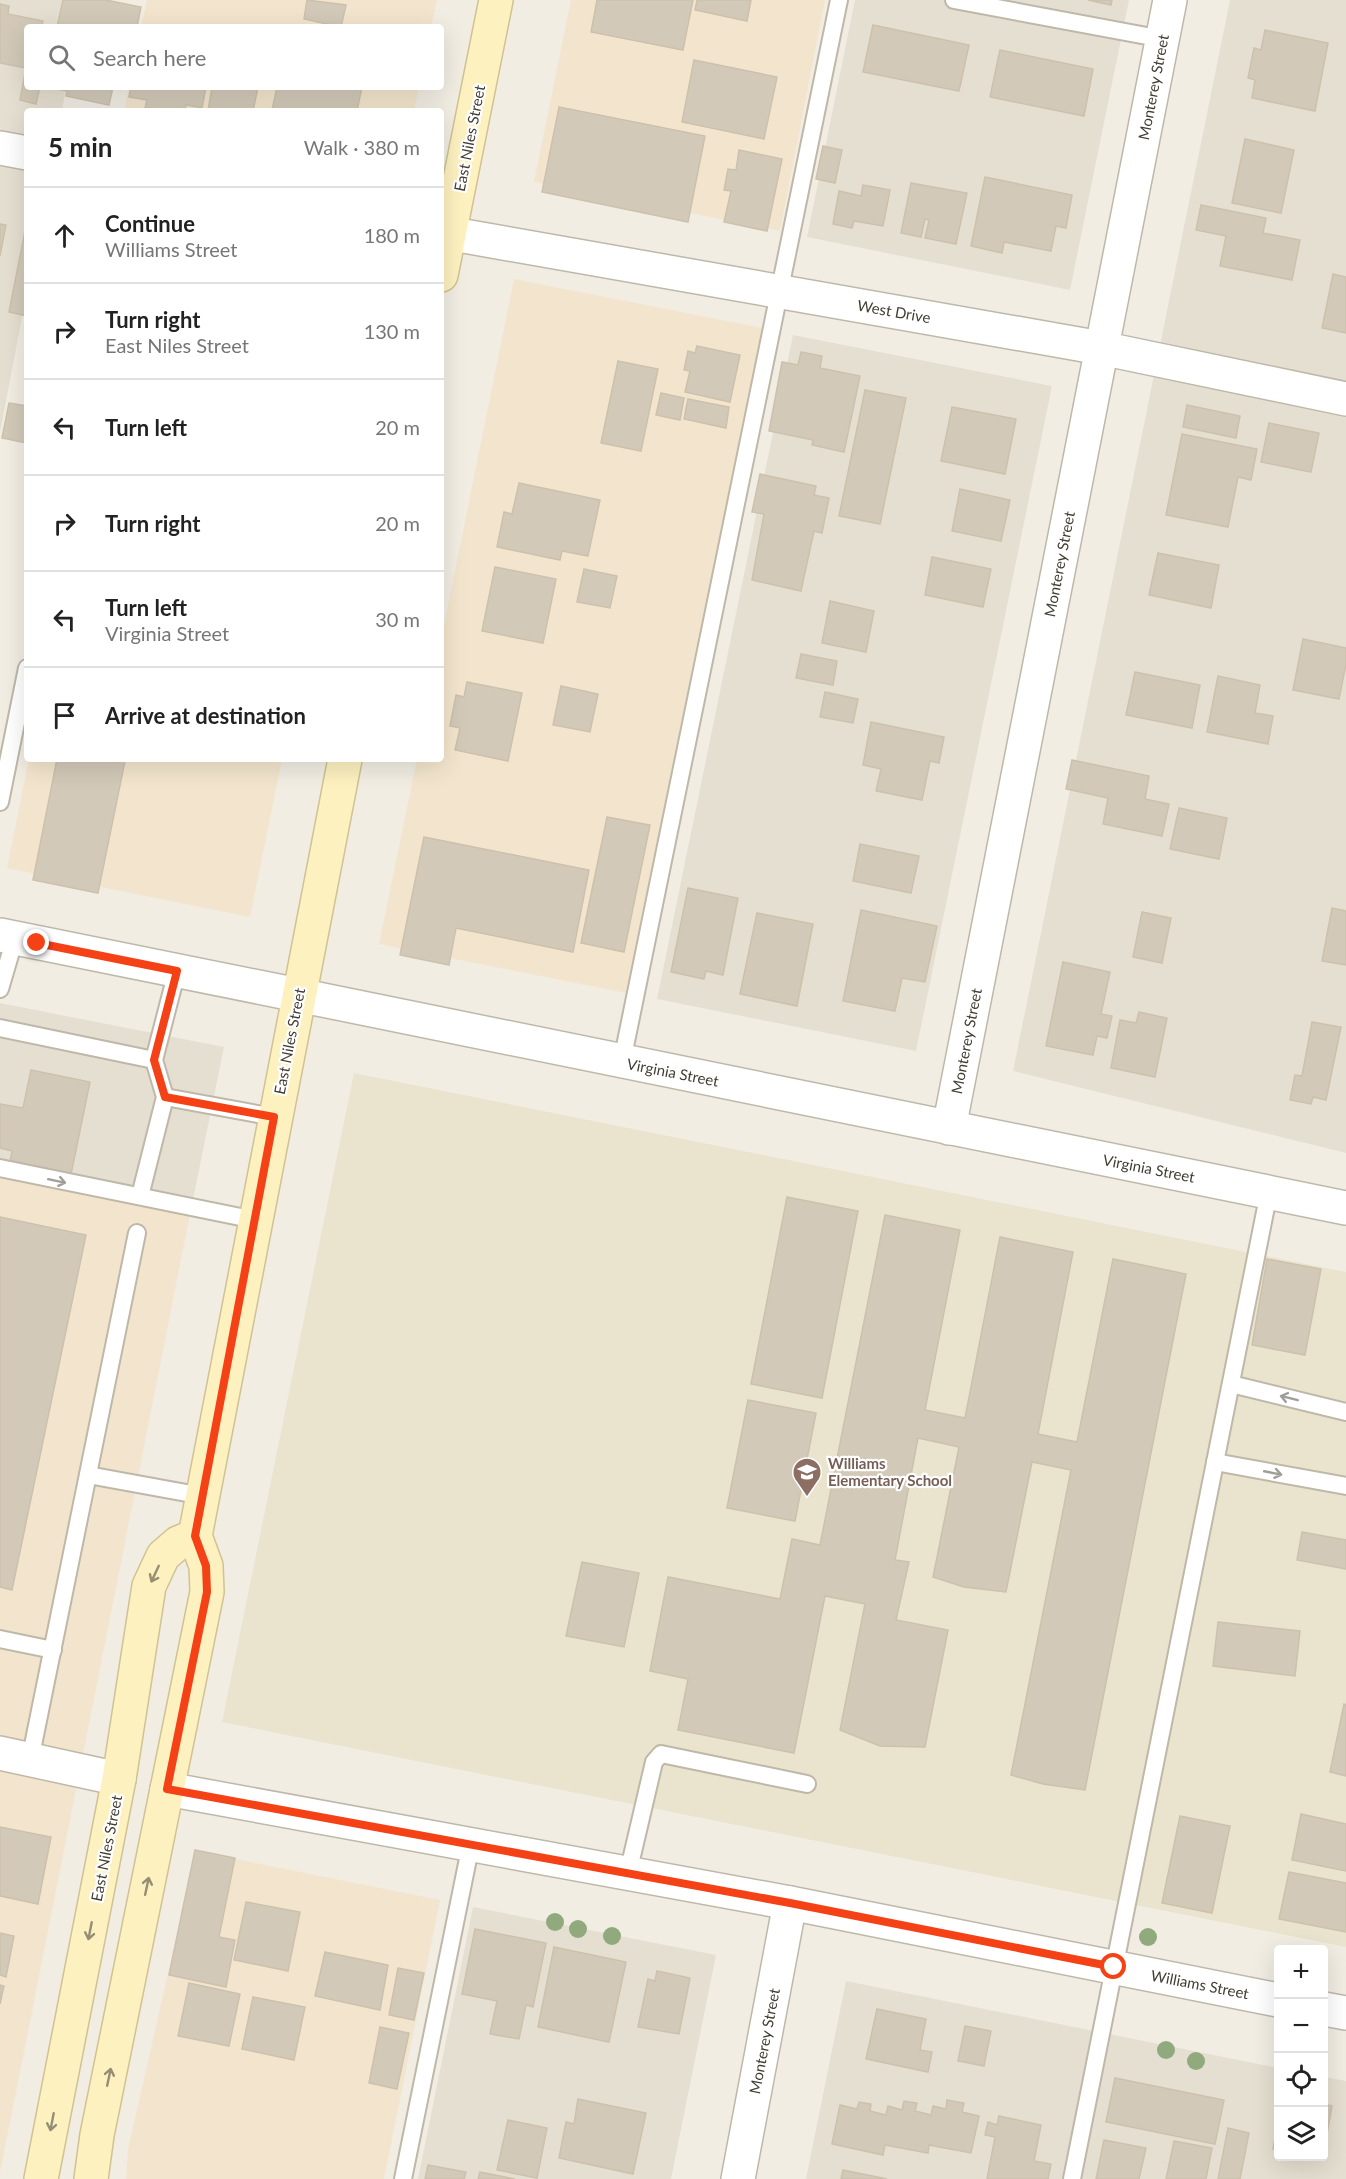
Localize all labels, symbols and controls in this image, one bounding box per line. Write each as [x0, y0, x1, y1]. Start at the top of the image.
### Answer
search box [24, 24, 444, 90]
street label: Monterey Street [1134, 32, 1172, 141]
icon: search [45, 41, 78, 74]
text: Search here [93, 44, 206, 71]
street label: East Niles Street [450, 83, 488, 193]
text: 5 min [48, 131, 112, 163]
text: Walk · 380 m [304, 135, 420, 159]
text: Continue [105, 210, 195, 237]
icon: ahead [48, 219, 81, 252]
text: 180 m [364, 223, 420, 247]
text: Williams Street [105, 237, 238, 261]
street label: West Drive [856, 296, 932, 326]
text: Turn right [105, 306, 200, 333]
icon: right [48, 315, 81, 348]
text: 130 m [364, 319, 420, 343]
text: East Niles Street [105, 333, 249, 357]
icon: left [48, 411, 81, 444]
text: Turn left [105, 414, 187, 441]
text: 20 m [375, 415, 420, 439]
icon: right [48, 507, 81, 540]
street label: Monterey Street [1040, 509, 1078, 618]
text: Turn right [105, 510, 200, 537]
text: 20 m [375, 511, 420, 535]
text: Turn left [105, 594, 187, 621]
icon: left [48, 603, 81, 636]
text: 30 m [375, 607, 420, 631]
text: Virginia Street [105, 621, 229, 645]
icon: arrive [48, 699, 81, 732]
text: Arrive at destination [105, 702, 306, 729]
route end [23, 929, 49, 955]
street label: East Niles Street [270, 986, 308, 1096]
street label: Monterey Street [947, 986, 985, 1095]
street label: Virginia Street [626, 1054, 721, 1090]
street label: Virginia Street [1102, 1150, 1197, 1186]
one-way arrow [47, 1176, 66, 1187]
one-way arrow [1280, 1392, 1299, 1403]
place label: Williams Elementary School [828, 1454, 952, 1489]
school or university icon: Williams Elementary School [791, 1456, 823, 1498]
one-way arrow [1262, 1468, 1282, 1479]
one-way arrow [148, 1565, 160, 1583]
street label: East Niles Street [87, 1793, 125, 1903]
one-way arrow [142, 1877, 154, 1896]
one-way arrow [83, 1921, 95, 1940]
map controls [1274, 1945, 1328, 2161]
button: + [1274, 1945, 1328, 1999]
route start [1100, 1953, 1126, 1979]
street label: Williams Street [1150, 1966, 1251, 2002]
street label: Monterey Street [745, 1986, 783, 2095]
button: − [1274, 1999, 1328, 2053]
button: locate [1274, 2053, 1328, 2107]
one-way arrow [103, 2068, 115, 2087]
button: layers [1274, 2107, 1328, 2161]
one-way arrow [46, 2112, 57, 2131]

